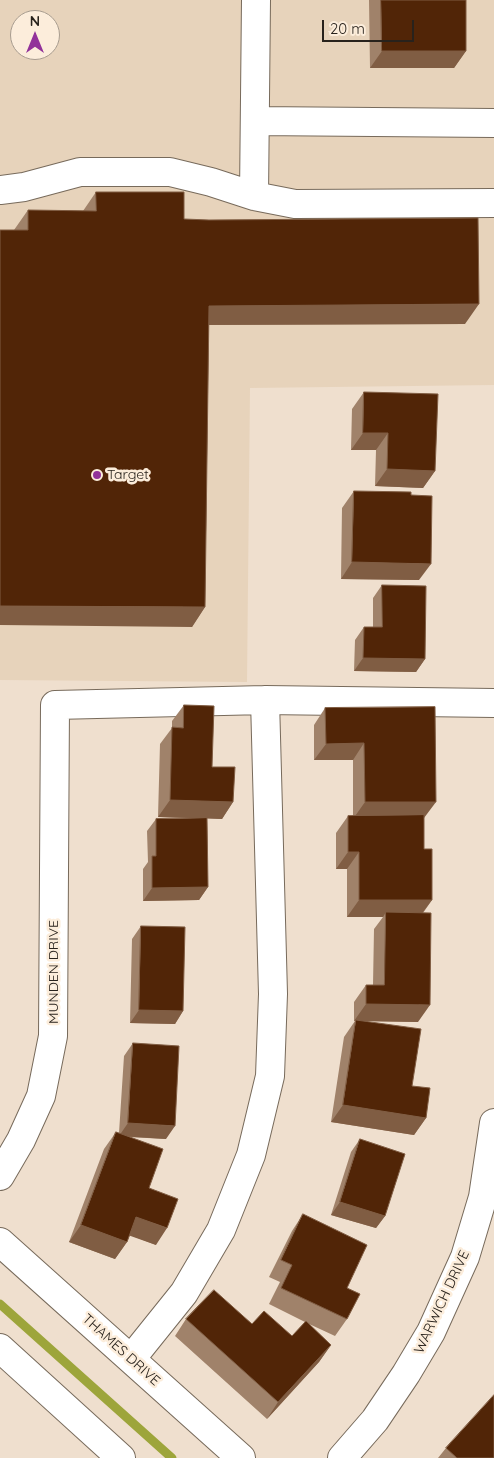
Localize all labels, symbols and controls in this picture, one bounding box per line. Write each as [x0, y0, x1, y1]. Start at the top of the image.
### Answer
north arrow [10, 10, 60, 60]
scale bar [324, 10, 416, 42]
text: N [30, 12, 40, 30]
text: 20 m [330, 19, 365, 38]
place label: Target [107, 467, 149, 483]
marker: Target [91, 469, 103, 481]
street label: MUNDEN DRIVE [46, 920, 62, 1024]
street label: WARWICH DRIVE [411, 1248, 473, 1356]
street label: THAMES DRIVE [79, 1311, 163, 1389]

